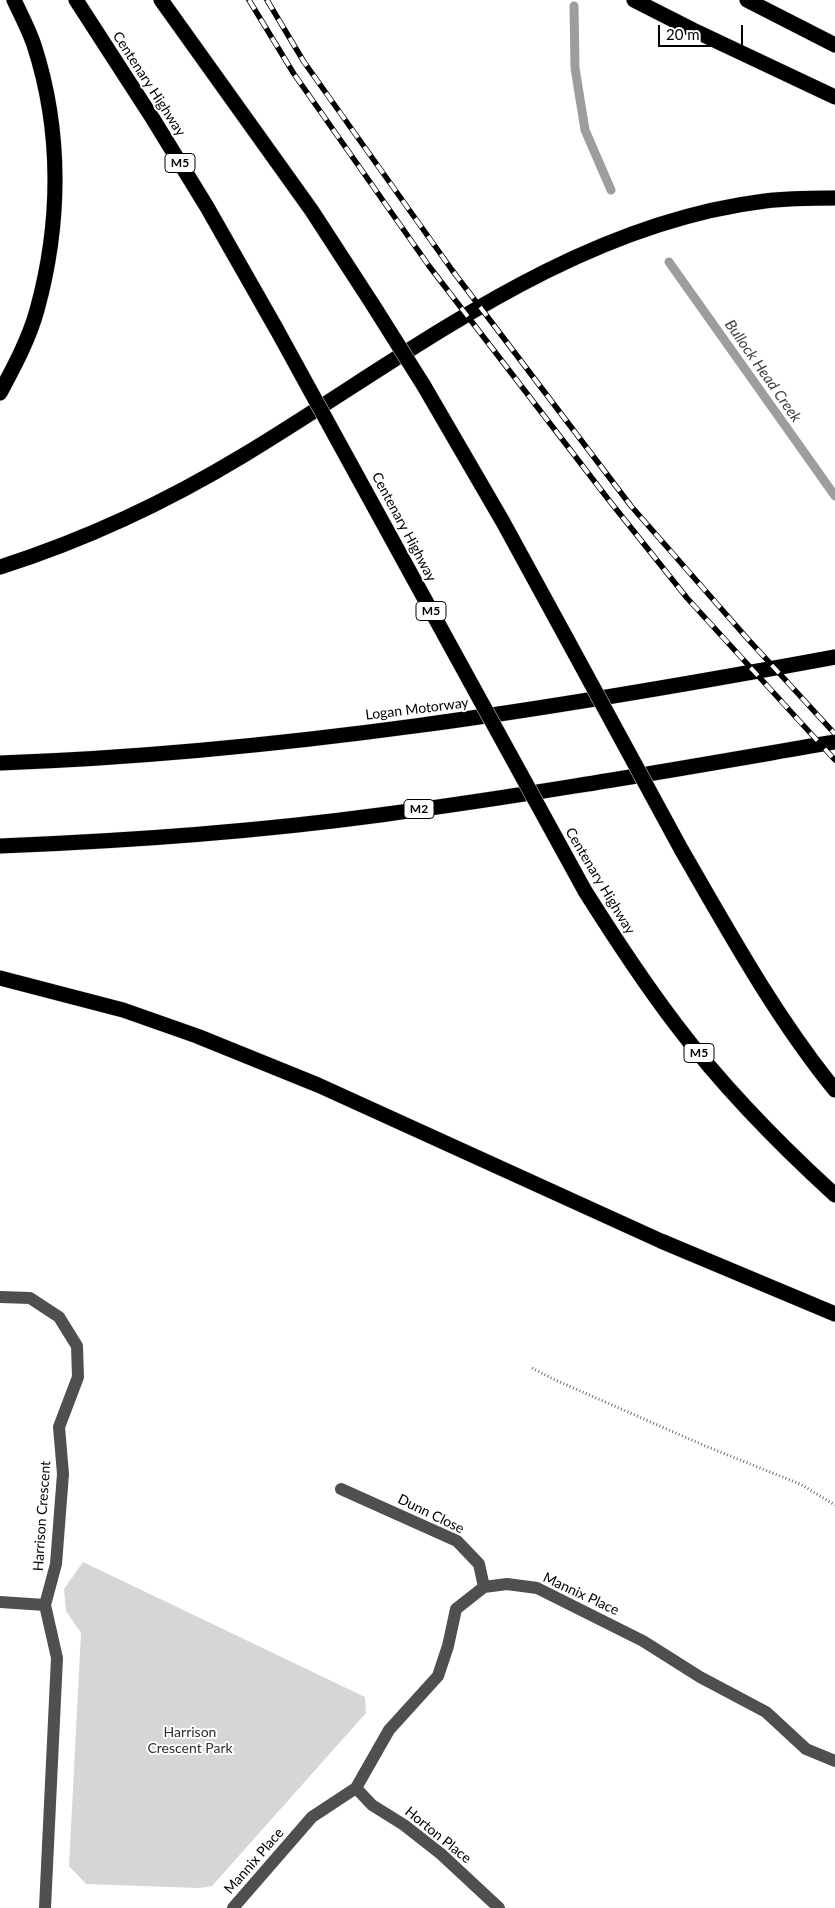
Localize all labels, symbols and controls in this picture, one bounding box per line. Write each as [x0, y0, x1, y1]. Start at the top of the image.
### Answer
scale bar [660, 15, 745, 47]
text: 20 m [666, 25, 700, 43]
street label: Centenary Highway [109, 29, 189, 139]
road number: M5 [165, 154, 195, 172]
water label: Bullock Head Creek [721, 316, 805, 426]
street label: Centenary Highway [368, 470, 440, 584]
road number: M5 [416, 602, 446, 620]
street label: Logan Motorway [364, 694, 470, 724]
road number: M2 [404, 800, 434, 819]
street label: Centenary Highway [562, 825, 638, 937]
road number: M5 [684, 1044, 714, 1062]
street label: Harrison Crescent [30, 1460, 54, 1572]
street label: Dunn Close [395, 1491, 467, 1537]
street label: Mannix Place [540, 1569, 622, 1619]
park label: Harrison Crescent Park [147, 1724, 233, 1756]
street label: Horton Place [401, 1803, 475, 1867]
street label: Mannix Place [221, 1825, 287, 1897]

